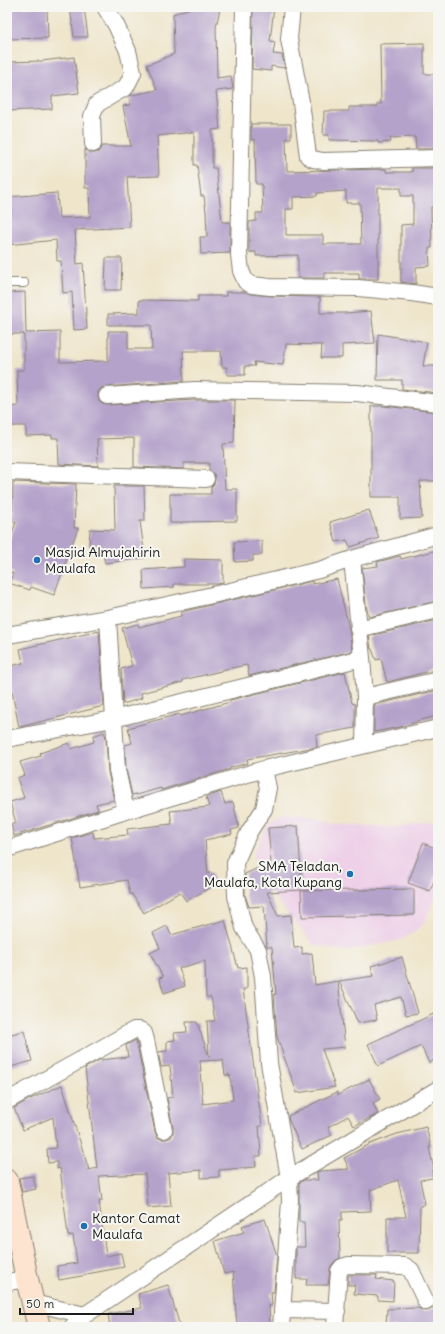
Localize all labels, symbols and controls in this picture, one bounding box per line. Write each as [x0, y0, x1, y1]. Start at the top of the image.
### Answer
place label: Masjid Almujahirin Maulafa [45, 543, 160, 577]
marker: Masjid Almujahirin Maulafa [32, 555, 42, 565]
place label: SMA Teladan, Maulafa, Kota Kupang [204, 857, 342, 891]
marker: SMA Teladan, Maulafa, Kota Kupang [345, 869, 355, 879]
place label: Kantor Camat Maulafa [92, 1209, 181, 1243]
marker: Kantor Camat Maulafa [79, 1221, 89, 1231]
scale bar [20, 1290, 133, 1316]
text: 50 m [26, 1296, 55, 1311]

